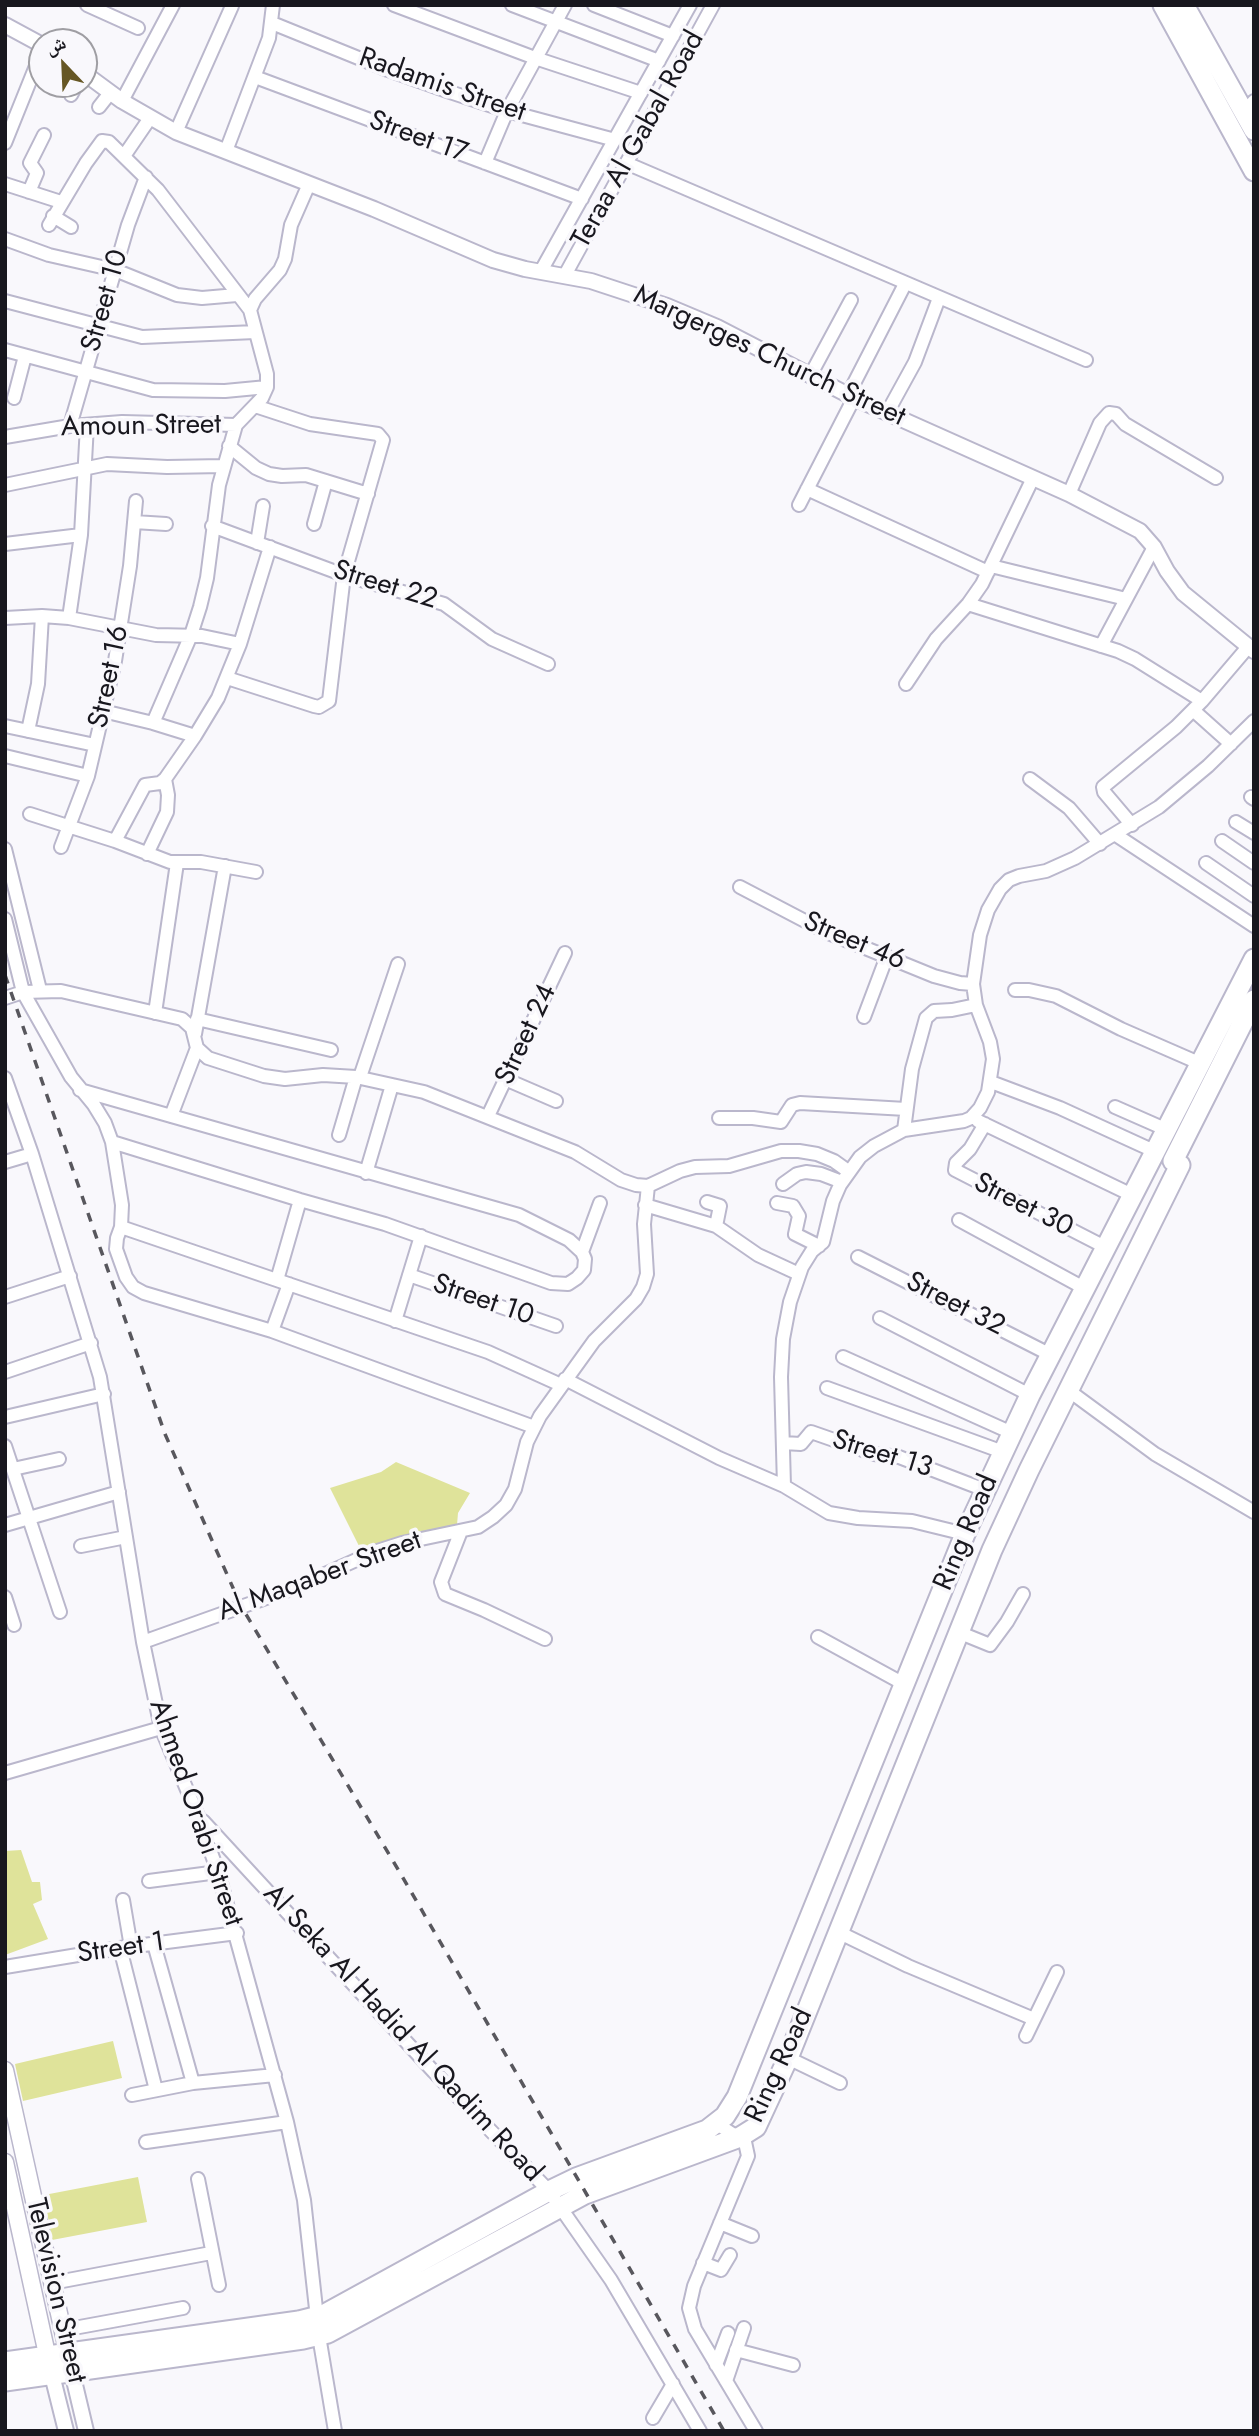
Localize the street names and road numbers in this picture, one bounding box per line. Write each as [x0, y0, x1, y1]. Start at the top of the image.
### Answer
street label: Teraa Al Gabal Road [565, 26, 713, 254]
street label: Radamis Street [354, 42, 530, 130]
street label: Street 17 [364, 105, 472, 171]
street label: Street 10 [75, 246, 137, 356]
street label: Margerges Church Street [628, 279, 910, 435]
street label: Amoun Street [61, 409, 221, 445]
street label: Street 22 [329, 554, 441, 618]
street label: Street 16 [83, 623, 137, 731]
street label: Street 46 [798, 906, 910, 978]
street label: Street 24 [489, 979, 565, 1091]
street label: Street 30 [968, 1167, 1078, 1245]
street label: Street 32 [900, 1266, 1010, 1344]
street label: Street 10 [428, 1268, 538, 1334]
street label: Street 13 [828, 1424, 936, 1486]
street label: Ring Road [928, 1470, 1006, 1596]
street label: Al Maqaber Street [214, 1525, 426, 1629]
street label: Ahmed Orabi Street [140, 1695, 250, 1931]
street label: Al Seka Al Hadid Al Qadim Road [255, 1878, 549, 2190]
street label: Street 1 [75, 1926, 167, 1972]
street label: Ring Road [739, 2003, 821, 2129]
street label: Television Street [17, 2195, 93, 2387]

